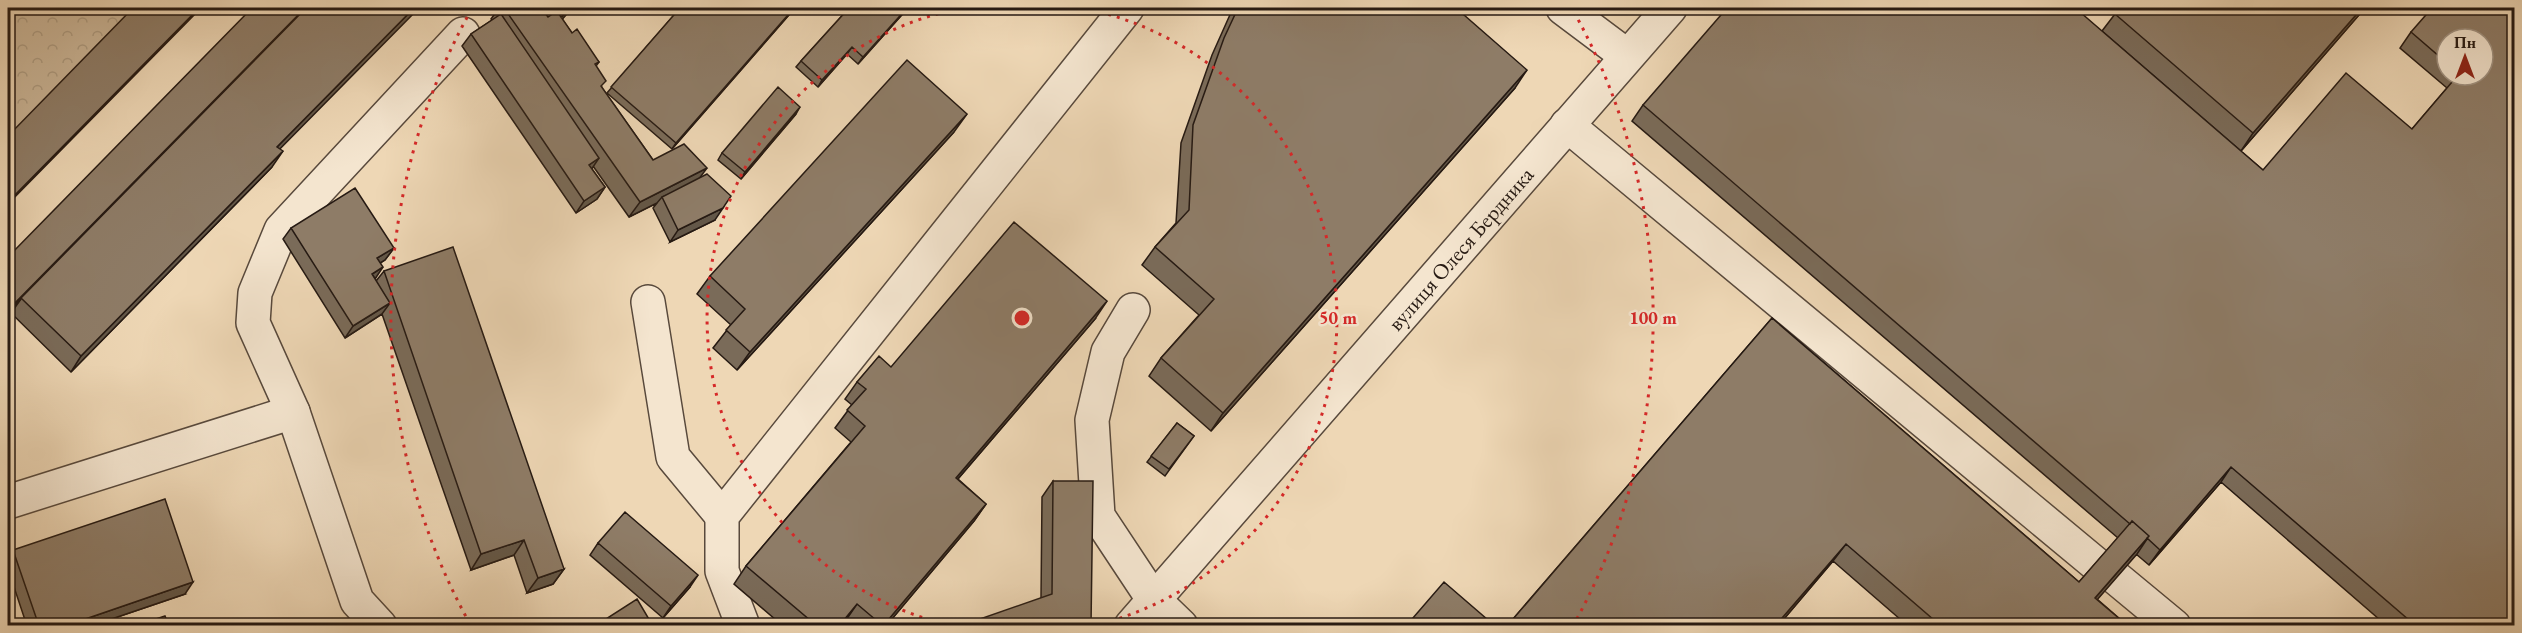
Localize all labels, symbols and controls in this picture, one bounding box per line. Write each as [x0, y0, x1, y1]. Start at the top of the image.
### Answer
north arrow [2435, 27, 2495, 87]
text: Пн [2454, 32, 2476, 53]
street label: вулиця Олеся Бердника [1381, 160, 1540, 337]
text: 50 m [1319, 306, 1357, 329]
text: 100 m [1629, 306, 1677, 329]
centre of rings [1012, 308, 1032, 328]

